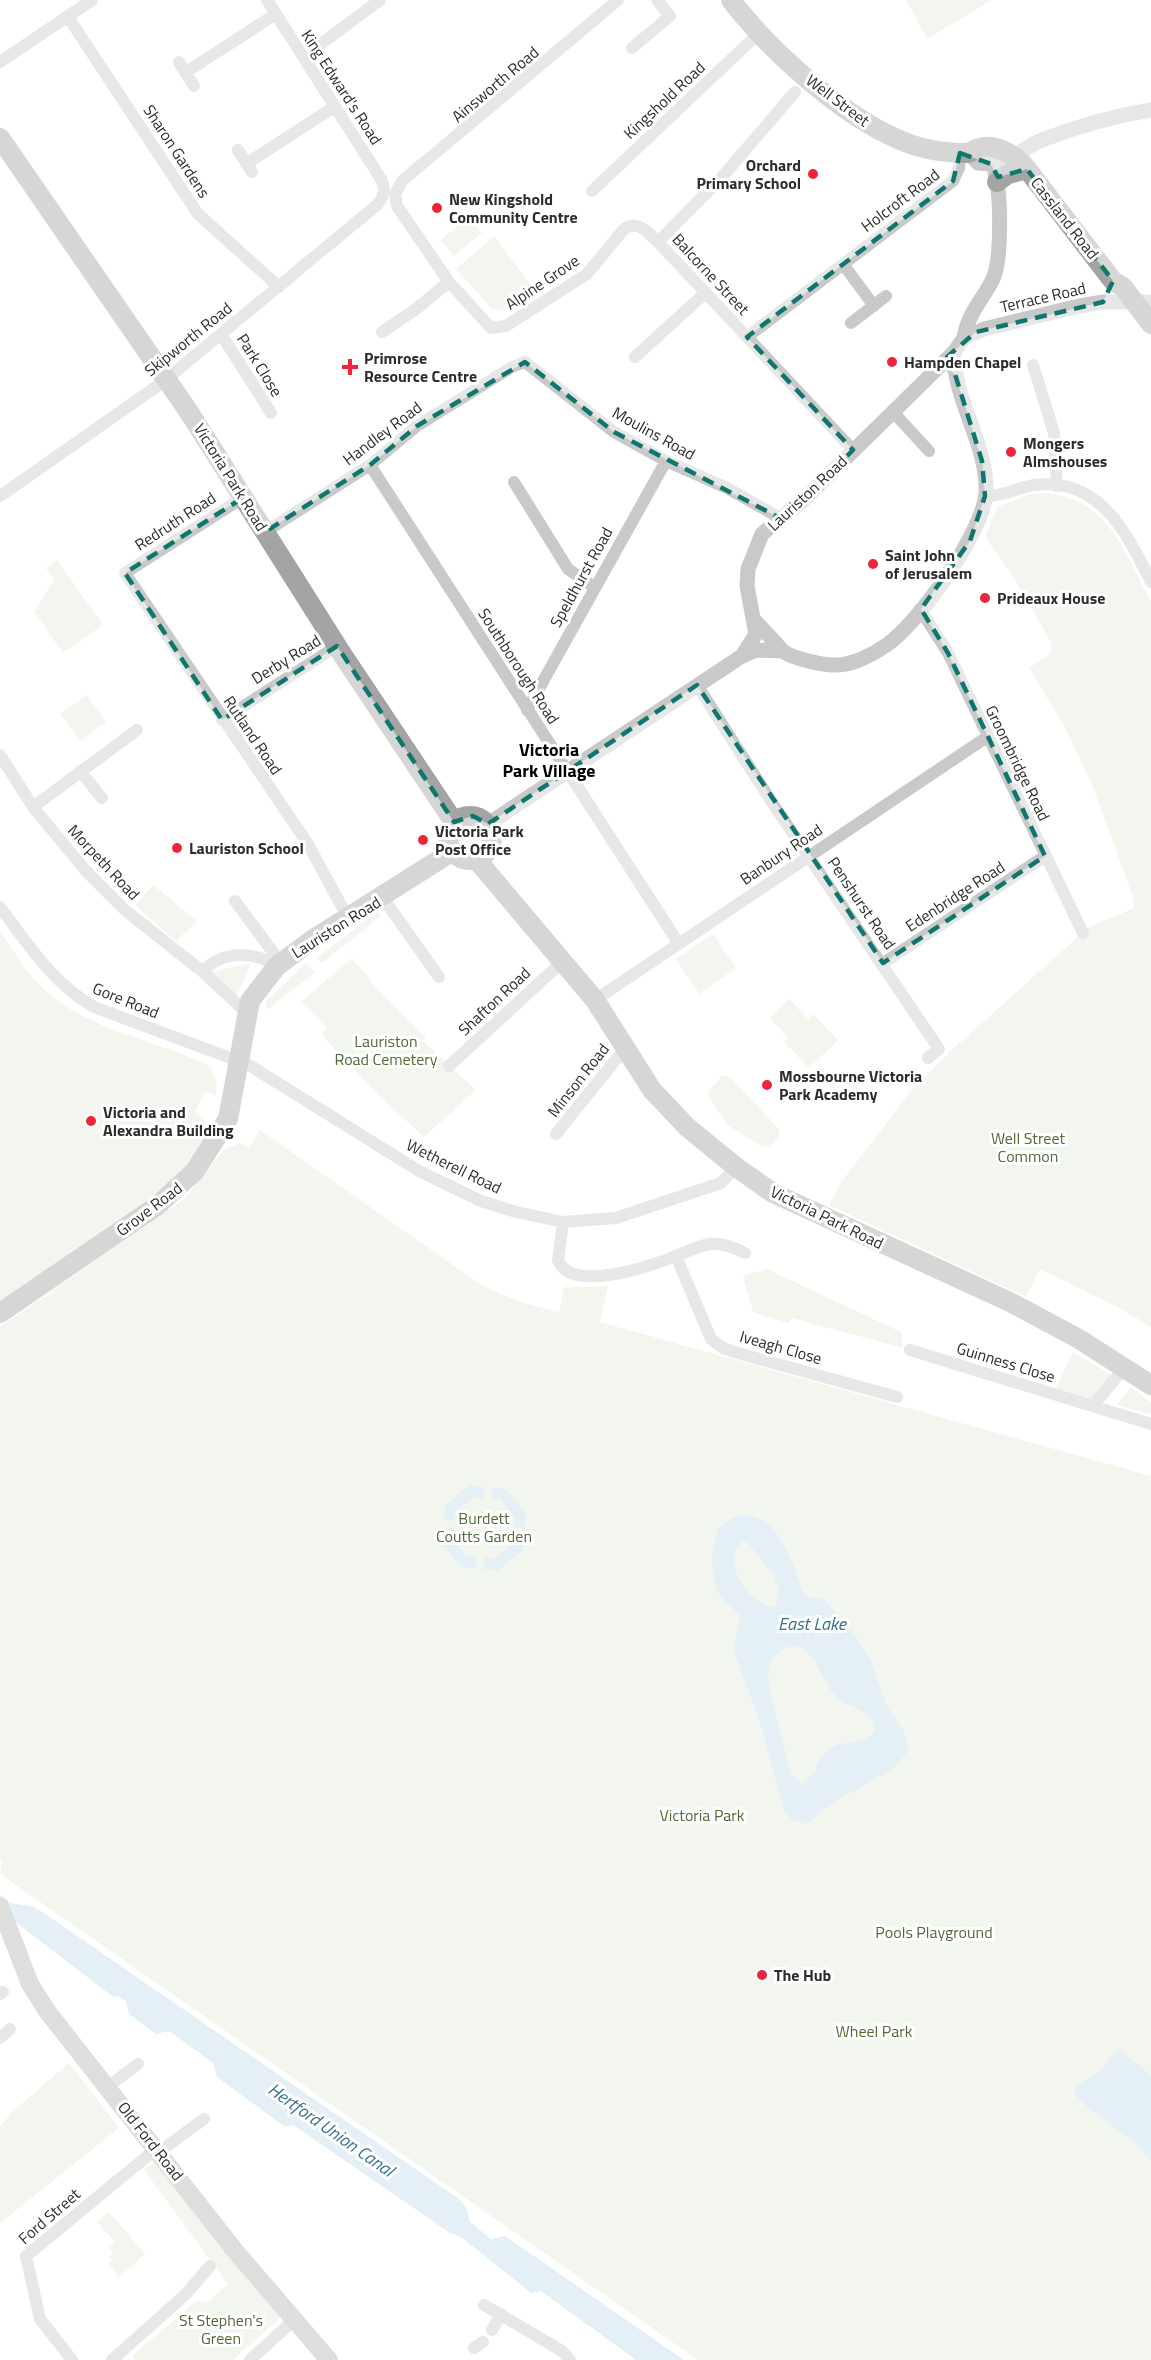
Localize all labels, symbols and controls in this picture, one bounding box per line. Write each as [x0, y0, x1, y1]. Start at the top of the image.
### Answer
street label: King Edward's Road [296, 25, 388, 149]
street label: Ainsworth Road [446, 40, 544, 128]
street label: Kingshold Road [618, 56, 710, 144]
street label: Well Street [801, 68, 875, 132]
street label: Sharon Gardens [138, 100, 216, 202]
place label: Orchard Primary School [696, 153, 801, 195]
street label: Holcroft Road [856, 163, 944, 237]
marker: Orchard Primary School [806, 167, 820, 181]
street label: Cassland Road [1025, 172, 1105, 264]
place label: New Kingshold Community Centre [449, 187, 578, 229]
marker: New Kingshold Community Centre [430, 201, 444, 215]
street label: Balcorne Street [667, 228, 755, 320]
street label: Alpine Grove [500, 248, 584, 316]
street label: Terrace Road [998, 275, 1088, 319]
street label: Skipworth Road [139, 296, 237, 382]
street label: Park Close [231, 329, 289, 401]
place label: Primrose Resource Centre [364, 346, 477, 388]
place label: Hampden Chapel [904, 350, 1021, 374]
marker: Hampden Chapel [885, 355, 899, 369]
marker: Primrose Resource Centre [341, 358, 359, 376]
street label: Handley Road [337, 395, 427, 471]
street label: Moulins Road [608, 400, 700, 466]
street label: Victoria Park Road [188, 418, 274, 536]
place label: Mongers Almshouses [1023, 431, 1107, 473]
marker: Mongers Almshouses [1004, 445, 1018, 459]
street label: Lauriston Road [762, 450, 852, 536]
street label: Redruth Road [130, 486, 220, 556]
street label: Speldhurst Road [544, 523, 618, 631]
place label: Saint John of Jerusalem [885, 543, 972, 585]
marker: Saint John of Jerusalem [866, 557, 880, 571]
place label: Prideaux House [997, 586, 1105, 610]
marker: Prideaux House [978, 591, 992, 605]
street label: Southborough Road [472, 603, 566, 729]
street label: Derby Road [247, 628, 325, 690]
street label: Rutland Road [218, 691, 288, 779]
street label: Groombridge Road [980, 701, 1056, 825]
district label: Victoria Park Village [503, 736, 595, 784]
street label: Banbury Road [735, 818, 827, 890]
street label: Morpeth Road [62, 819, 146, 905]
place label: Victoria Park Post Office [435, 819, 524, 861]
marker: Victoria Park Post Office [416, 833, 430, 847]
place label: Lauriston School [189, 836, 304, 860]
marker: Lauriston School [170, 841, 184, 855]
street label: Penshurst Road [822, 852, 902, 954]
street label: Edenbridge Road [901, 855, 1009, 937]
street label: Lauriston Road [287, 890, 385, 964]
street label: Shafton Road [452, 961, 536, 1041]
street label: Gore Road [89, 976, 163, 1024]
park label: Lauriston Road Cemetery [334, 1029, 438, 1071]
street label: Minson Road [541, 1038, 615, 1122]
place label: Mossbourne Victoria Park Academy [779, 1064, 922, 1106]
marker: Mossbourne Victoria Park Academy [760, 1078, 774, 1092]
place label: Victoria and Alexandra Building [103, 1100, 234, 1142]
marker: Victoria and Alexandra Building [84, 1114, 98, 1128]
park label: Well Street Common [991, 1126, 1065, 1168]
street label: Wetherell Road [402, 1133, 506, 1199]
street label: Grove Road [111, 1176, 187, 1242]
street label: Victoria Park Road [766, 1179, 888, 1255]
street label: Iveagh Close [737, 1324, 825, 1370]
street label: Guinness Close [954, 1336, 1058, 1388]
park label: Burdett Coutts Garden [436, 1506, 532, 1548]
water label: East Lake [778, 1610, 848, 1637]
park label: Victoria Park [659, 1803, 745, 1827]
park label: Pools Playground [875, 1920, 993, 1944]
place label: The Hub [774, 1963, 832, 1987]
marker: The Hub [755, 1968, 769, 1982]
park label: Wheel Park [836, 2019, 913, 2043]
water label: Hertford Union Canal [263, 2076, 402, 2184]
street label: Old Ford Road [112, 2096, 190, 2186]
street label: Ford Street [13, 2182, 86, 2250]
park label: St Stephen's Green [179, 2308, 263, 2350]

